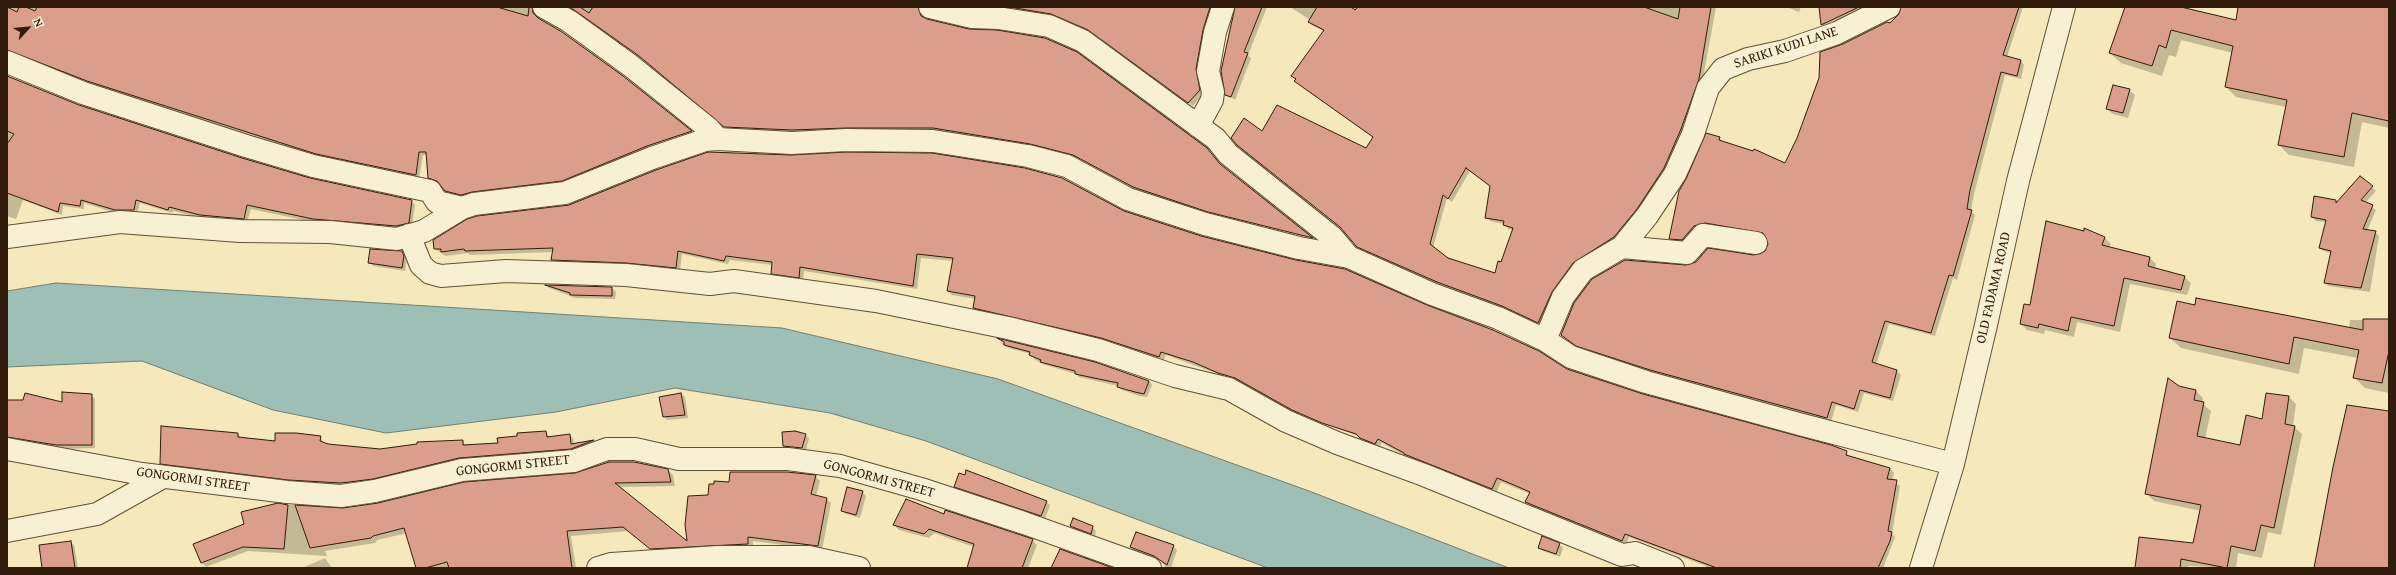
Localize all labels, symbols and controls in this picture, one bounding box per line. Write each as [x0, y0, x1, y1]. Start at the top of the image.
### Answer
north arrow [8, 8, 48, 48]
text: N [30, 16, 47, 29]
street label: SARIKI KUDI LANE [1732, 23, 1840, 73]
street label: OLD FADAMA ROAD [1973, 231, 2015, 345]
street label: GONGORMI STREET [455, 452, 571, 480]
street label: GONGORMI STREET [822, 456, 936, 502]
street label: GONGORMI STREET [135, 464, 251, 496]

